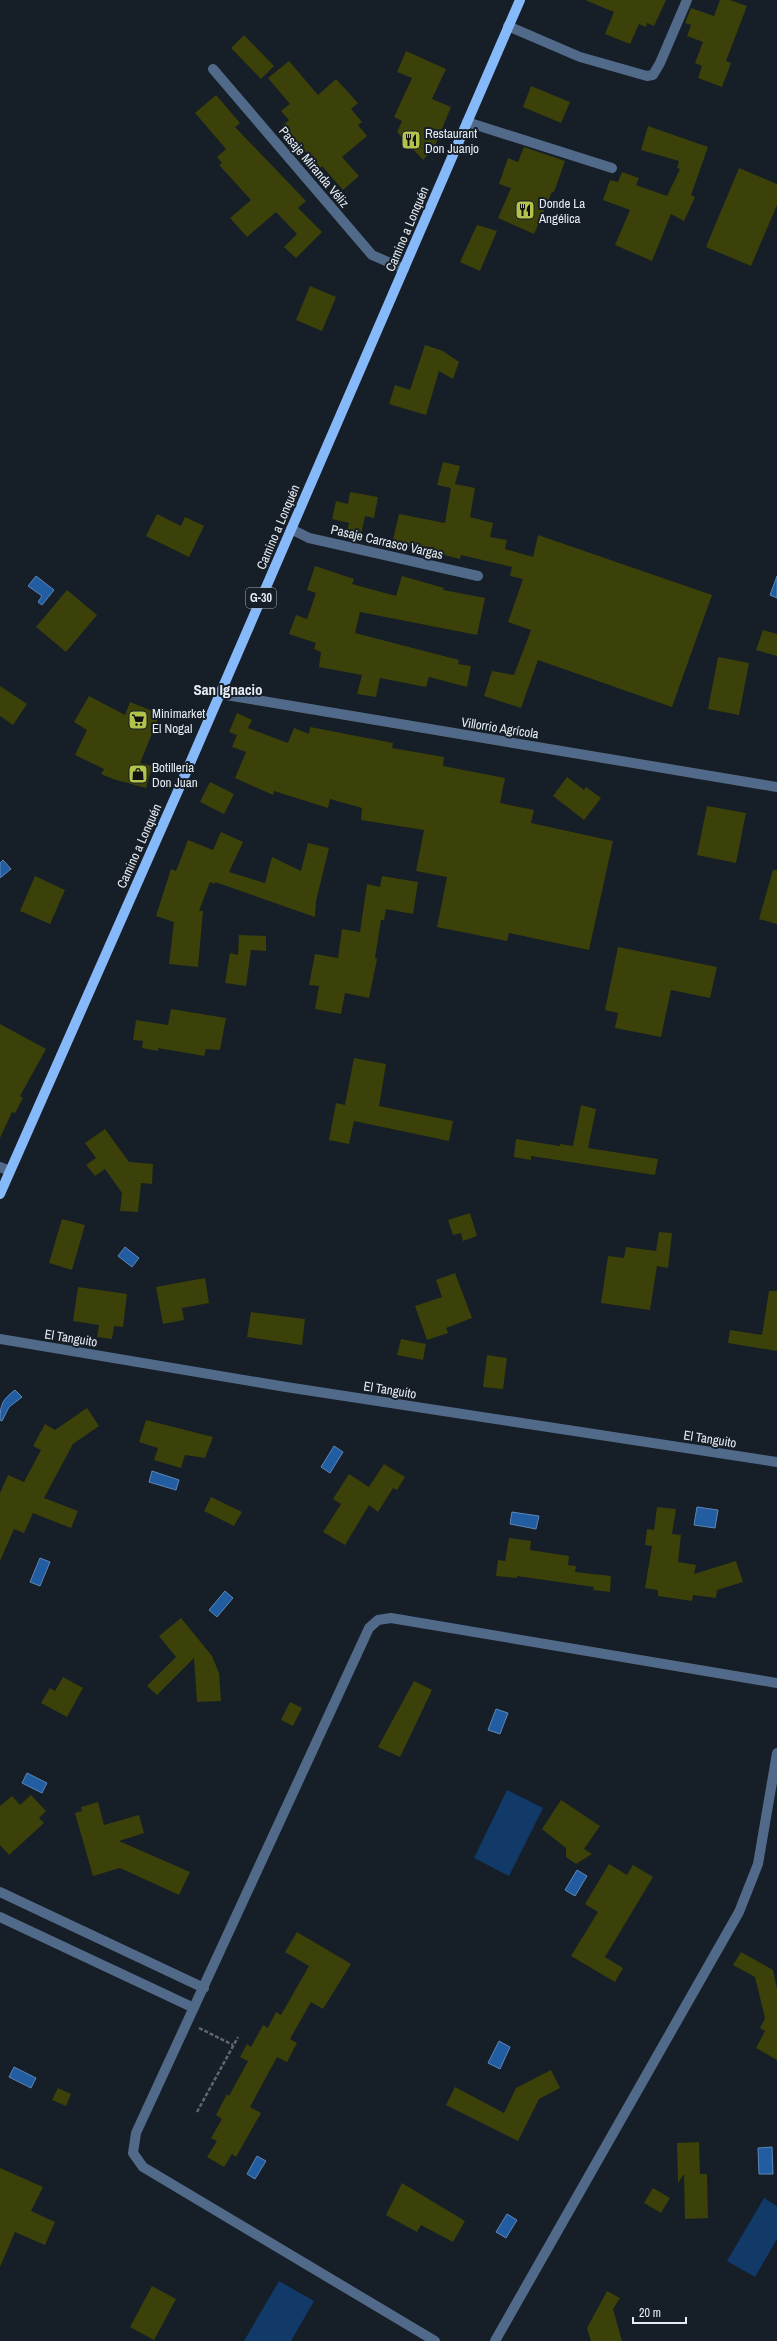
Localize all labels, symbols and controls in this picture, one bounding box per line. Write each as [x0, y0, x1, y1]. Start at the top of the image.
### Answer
street label: Pasaje Miranda Véliz [275, 123, 353, 211]
place label: Restaurant Don Juanjo [425, 125, 479, 157]
restaurant icon: Restaurant Don Juanjo [400, 129, 422, 151]
street label: Camino a Lonquén [381, 184, 433, 274]
place label: Donde La Angélica [538, 195, 585, 227]
restaurant icon: Donde La Angélica [514, 199, 536, 221]
street label: Camino a Lonquén [252, 482, 304, 572]
street label: Pasaje Carrasco Vargas [329, 521, 445, 563]
road number: G-30 [246, 588, 276, 608]
district label: San Ignacio [193, 679, 263, 700]
place label: Minimarket El Nogal [152, 705, 205, 737]
supermarket icon: Minimarket El Nogal [127, 709, 149, 731]
street label: Villorrio Agrícola [460, 714, 540, 743]
place label: Botillería Don Juan [152, 759, 198, 791]
shop icon: Botillería Don Juan [127, 763, 149, 785]
street label: Camino a Lonquén [113, 801, 165, 891]
street label: El Tanguito [43, 1325, 99, 1351]
street label: El Tanguito [362, 1377, 418, 1403]
street label: El Tanguito [682, 1426, 738, 1452]
scale bar [633, 2299, 686, 2325]
text: 20 m [639, 2305, 661, 2321]

